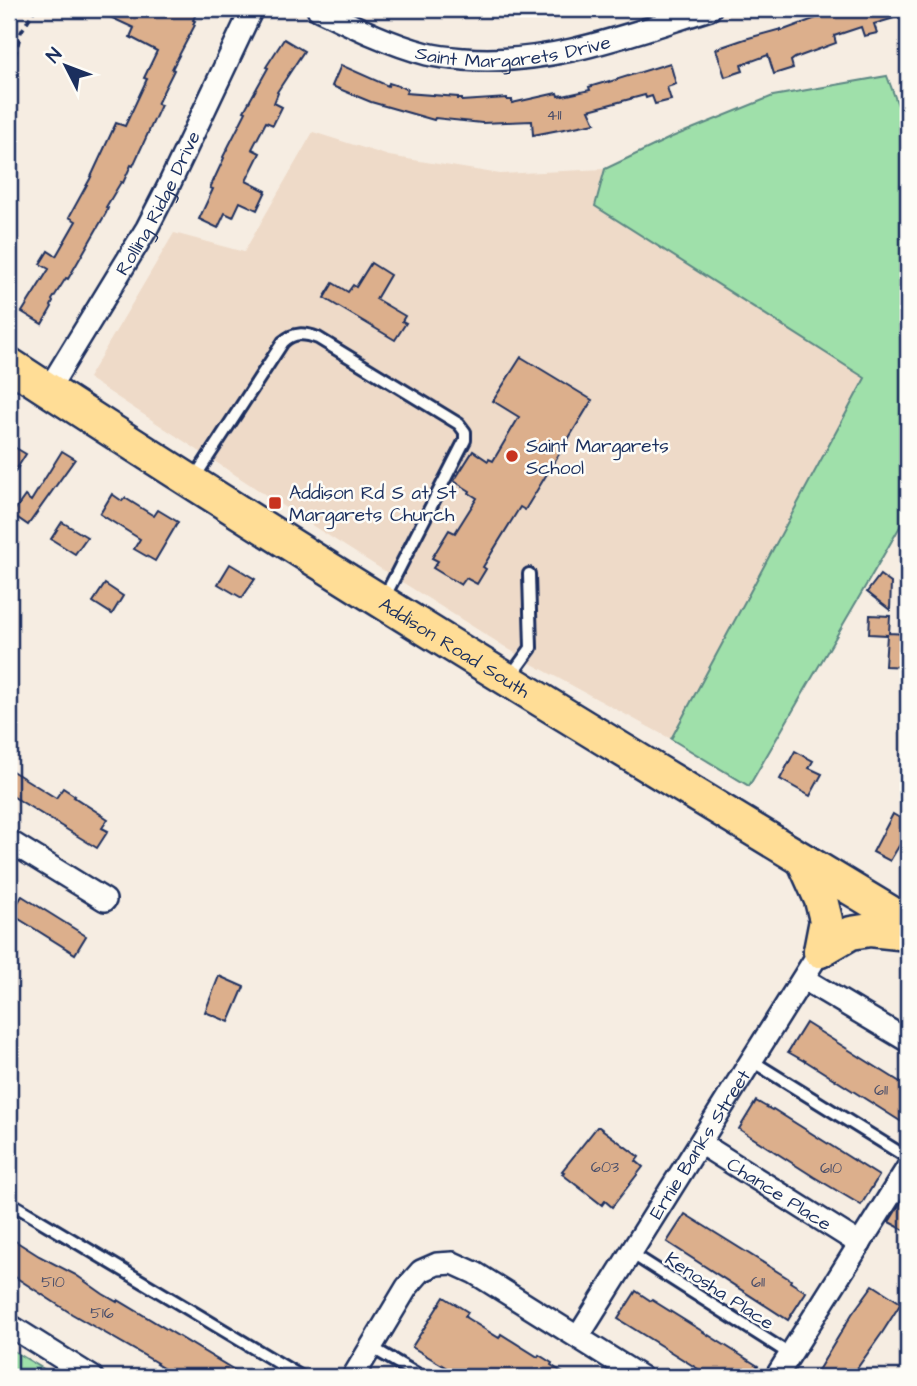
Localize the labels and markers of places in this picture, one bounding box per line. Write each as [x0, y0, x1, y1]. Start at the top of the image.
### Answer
place label: Saint Margarets School [526, 433, 669, 482]
marker: Saint Margarets School [504, 448, 520, 464]
place label: Addison Rd S at St Margarets Church [289, 480, 457, 530]
marker: Addison Rd S at St Margarets Church [267, 495, 283, 511]

